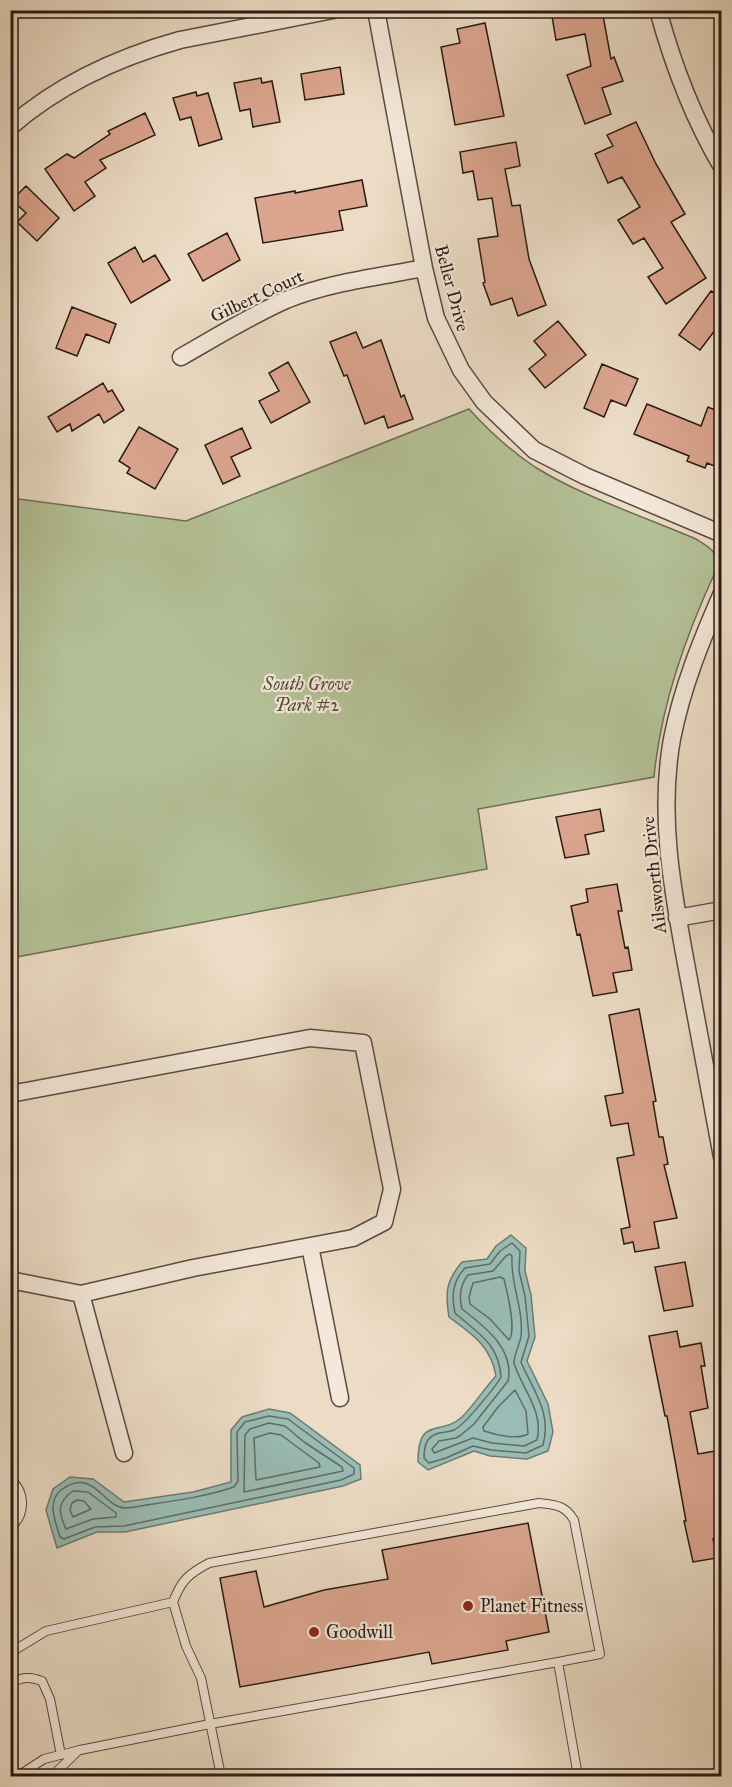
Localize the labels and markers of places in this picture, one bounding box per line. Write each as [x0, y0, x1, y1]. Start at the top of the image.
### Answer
place label: Planet Fitness [480, 1595, 584, 1617]
marker: Planet Fitness [461, 1599, 475, 1613]
place label: Goodwill [326, 1621, 393, 1643]
marker: Goodwill [307, 1625, 321, 1639]

